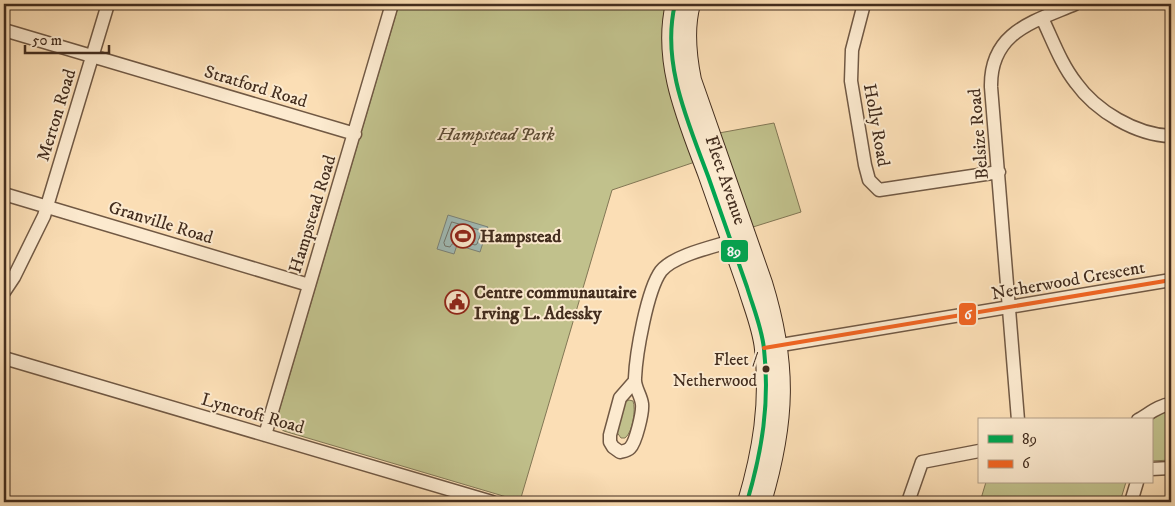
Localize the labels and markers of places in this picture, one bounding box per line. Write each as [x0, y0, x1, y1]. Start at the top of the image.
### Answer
sports icon: Hampstead [450, 223, 476, 249]
place label: Hampstead [480, 226, 562, 248]
place label: Centre communautaire Irving L. Adessky [474, 282, 637, 325]
public building icon: Centre communautaire Irving L. Adessky [444, 289, 470, 315]
place label: Fleet / Netherwood [673, 349, 758, 392]
marker: Fleet / Netherwood [761, 364, 771, 374]

